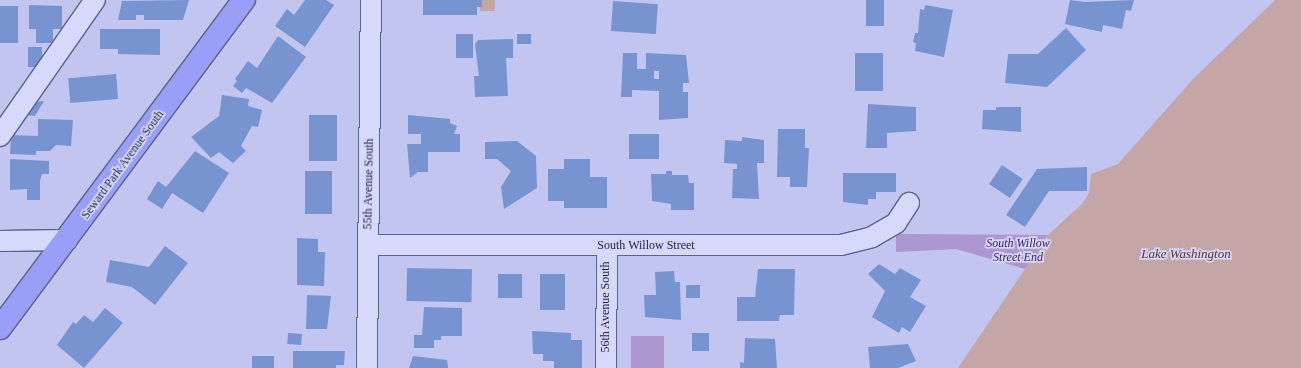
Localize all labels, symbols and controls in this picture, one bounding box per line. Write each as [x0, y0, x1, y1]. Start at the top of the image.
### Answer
street label: Seward Park Avenue South [79, 108, 167, 222]
street label: 55th Avenue South [361, 138, 377, 230]
park label: South Willow Street End [986, 237, 1050, 265]
street label: South Willow Street [597, 239, 695, 253]
water label: Lake Washington [1141, 246, 1231, 262]
street label: 56th Avenue South [599, 261, 613, 353]

